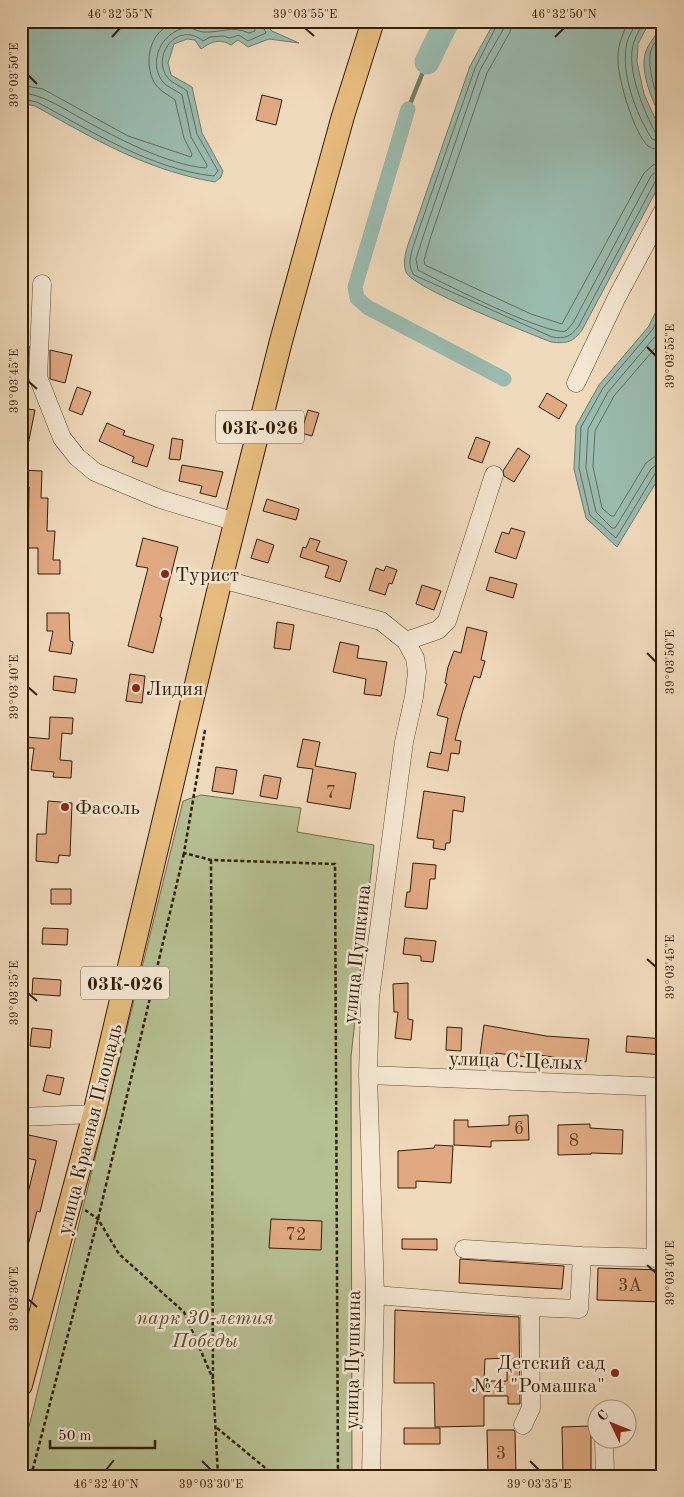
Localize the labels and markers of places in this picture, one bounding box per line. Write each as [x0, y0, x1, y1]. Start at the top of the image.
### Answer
place label: Турист [175, 566, 239, 586]
marker: Турист [159, 568, 171, 580]
place label: Лидия [146, 680, 203, 700]
marker: Лидия [130, 682, 142, 694]
place label: Фасоль [75, 799, 140, 819]
marker: Фасоль [59, 801, 71, 813]
place label: Детский сад №4 "Ромашка" [472, 1354, 605, 1397]
marker: Детский сад №4 "Ромашка" [609, 1367, 621, 1379]

